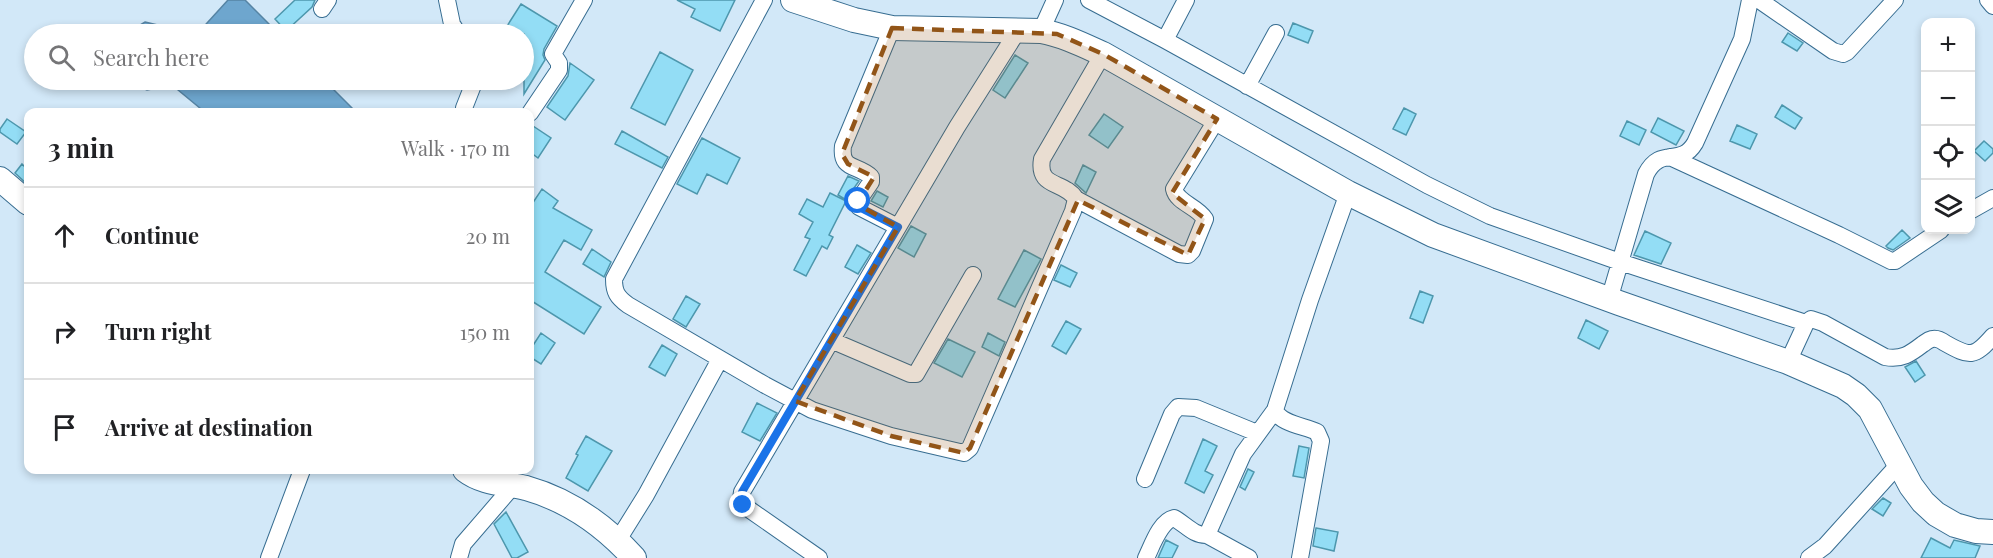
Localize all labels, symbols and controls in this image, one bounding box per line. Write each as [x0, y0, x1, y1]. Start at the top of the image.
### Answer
map controls [1921, 18, 1975, 234]
button: + [1921, 18, 1975, 72]
search box [24, 24, 534, 90]
icon: search [45, 41, 78, 74]
text: Search here [93, 42, 209, 72]
button: − [1921, 72, 1975, 126]
button: locate [1921, 126, 1975, 180]
text: 3 min [48, 130, 114, 165]
text: Walk · 170 m [401, 134, 510, 161]
button: layers [1921, 180, 1975, 234]
route start [844, 187, 870, 213]
icon: ahead [48, 219, 81, 252]
text: Continue [105, 220, 199, 250]
text: 20 m [466, 222, 510, 249]
icon: right [48, 315, 81, 348]
text: Turn right [105, 316, 211, 346]
text: 150 m [460, 318, 510, 345]
icon: arrive [48, 411, 81, 444]
text: Arrive at destination [105, 412, 313, 442]
route end [729, 491, 755, 517]

